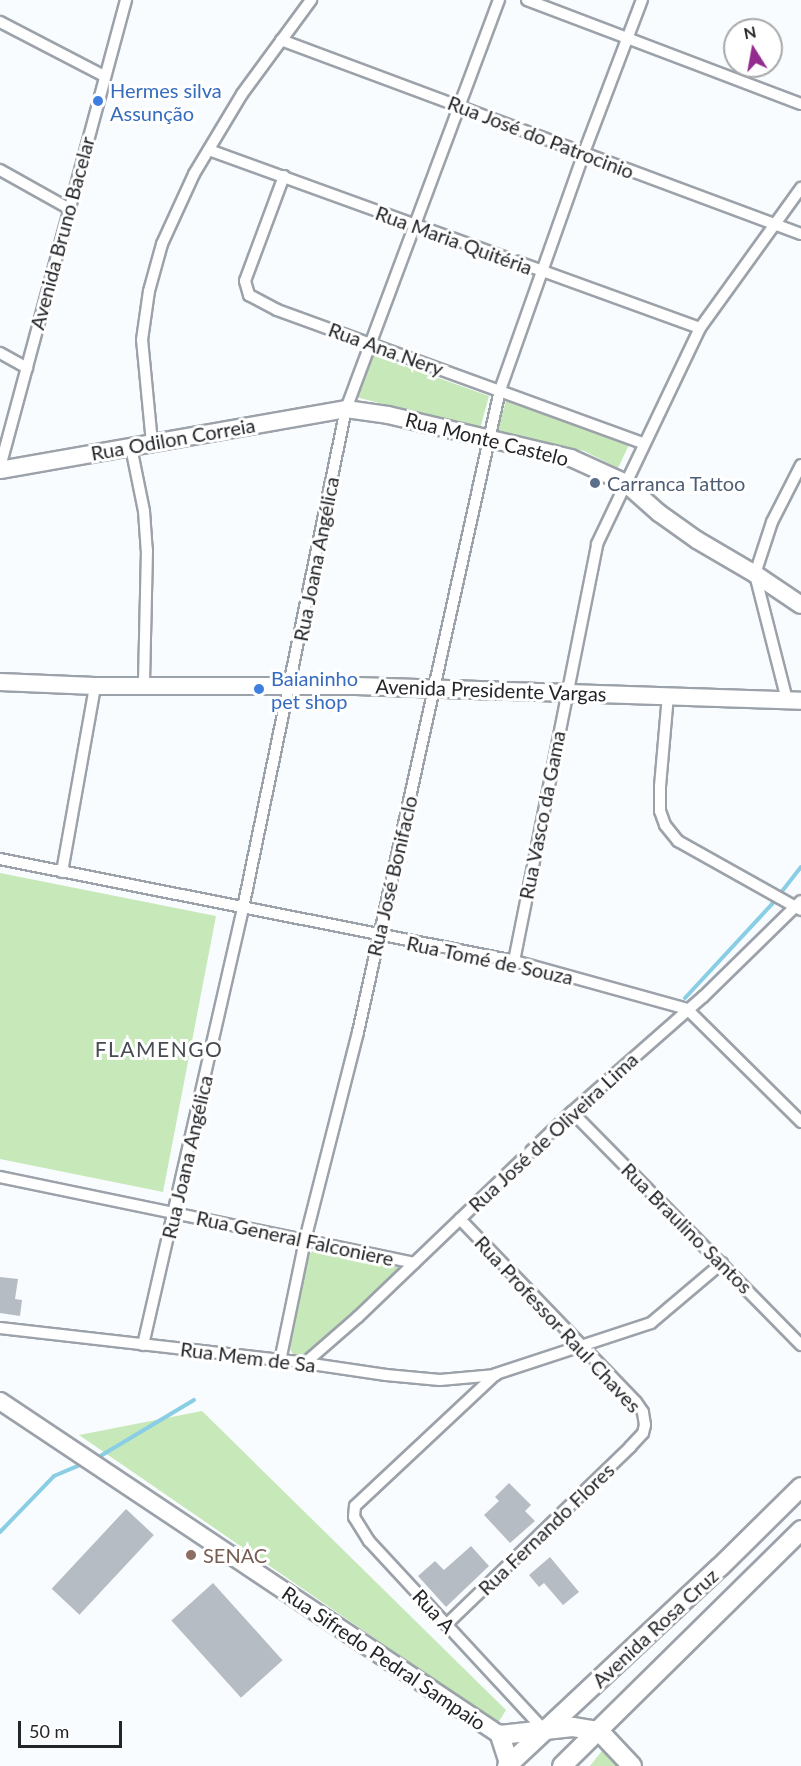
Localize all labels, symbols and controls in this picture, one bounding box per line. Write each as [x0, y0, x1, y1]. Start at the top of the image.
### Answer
north arrow [723, 18, 783, 78]
text: N [742, 21, 758, 42]
place label: Hermes silva Assunção [110, 78, 222, 125]
street label: Rua José do Patrocinio [444, 90, 638, 184]
marker: Hermes silva Assunção [91, 94, 105, 108]
street label: Avenida Bruno Bacelar [25, 134, 99, 332]
street label: Rua Maria Quitéria [372, 200, 536, 280]
street label: Rua Ana Nery [325, 317, 447, 381]
street label: Rua Monte Castelo [403, 407, 571, 471]
street label: Rua Odilon Correia [89, 413, 257, 465]
place label: Carranca Tattoo [607, 471, 746, 495]
street label: Rua Joana Angélica [288, 474, 344, 644]
marker: Carranca Tattoo [588, 476, 602, 490]
place label: Baianinho pet shop [271, 666, 358, 713]
street label: Avenida Presidente Vargas [375, 674, 607, 706]
marker: Baianinho pet shop [252, 682, 266, 696]
street label: Rua Vasco da Gama [514, 728, 570, 902]
street label: Rua José Bonifaclo [362, 793, 422, 959]
street label: Rua Tomé de Souza [404, 931, 576, 989]
district label: FLAMENGO [95, 1036, 223, 1062]
street label: Rua José de Oliveira Lima [463, 1047, 643, 1217]
street label: Rua Joana Angélica [156, 1072, 218, 1242]
street label: Rua Braulino Santos [617, 1158, 757, 1298]
street label: Rua General Falconiere [194, 1205, 396, 1271]
street label: Rua Professor Raul Chaves [470, 1231, 646, 1417]
street label: Rua Mem de Sa [179, 1337, 317, 1377]
street label: Rua Fernando Flores [473, 1458, 619, 1600]
place label: SENAC [203, 1543, 267, 1567]
marker: SENAC [184, 1548, 198, 1562]
street label: Avenida Rosa Cruz [587, 1564, 723, 1692]
street label: Rua Sifredo Pedral Sampaio [278, 1581, 490, 1735]
street label: Rua A [408, 1584, 460, 1638]
scale bar [21, 1709, 124, 1747]
text: 50 m [29, 1720, 69, 1742]

